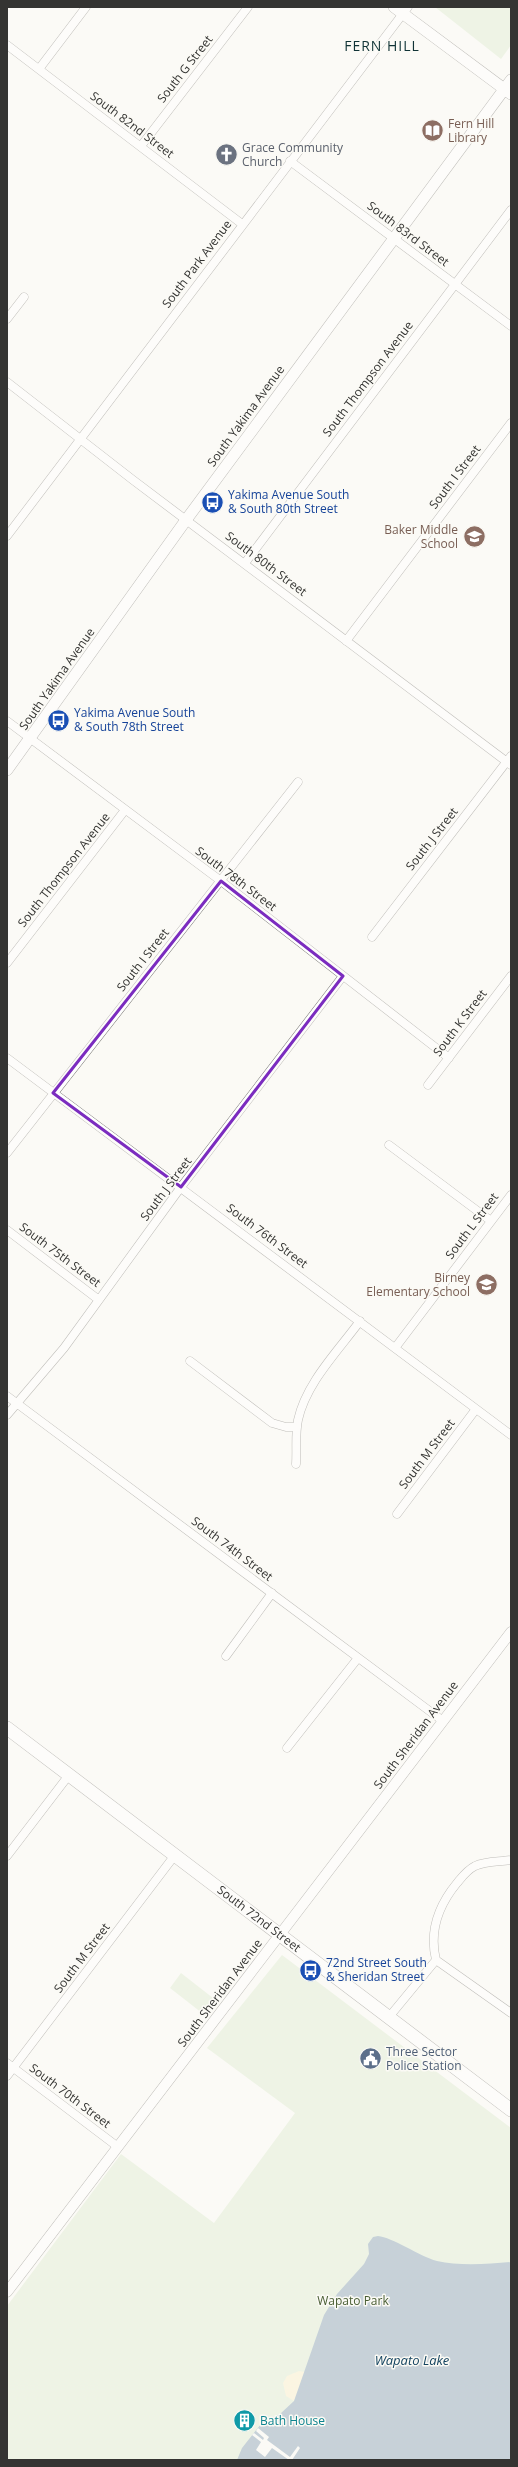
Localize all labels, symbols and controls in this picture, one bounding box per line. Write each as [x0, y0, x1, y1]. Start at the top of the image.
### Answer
street label: South G Street [153, 31, 216, 106]
district label: FERN HILL [344, 36, 420, 55]
street label: South 82nd Street [87, 87, 178, 162]
place label: Fern Hill Library [448, 115, 494, 146]
library icon: Fern Hill Library [419, 118, 445, 144]
place label: Grace Community Church [242, 139, 344, 170]
church icon: Grace Community Church [213, 142, 239, 168]
street label: South 83rd Street [364, 197, 453, 270]
street label: South Park Avenue [158, 216, 235, 311]
street label: South Thompson Avenue [318, 317, 417, 440]
street label: South Yakima Avenue [203, 361, 288, 470]
street label: South I Street [425, 441, 484, 512]
place label: Yakima Avenue South & South 80th Street [228, 486, 349, 517]
bus stop icon: Yakima Avenue South & South 80th Street [200, 489, 226, 515]
place label: Baker Middle School [384, 521, 458, 552]
school or university icon: Baker Middle School [461, 524, 487, 550]
street label: South 80th Street [222, 527, 311, 600]
street label: South Yakima Avenue [15, 624, 98, 733]
place label: Yakima Avenue South & South 78th Street [74, 704, 195, 735]
bus stop icon: Yakima Avenue South & South 78th Street [45, 707, 71, 733]
street label: South J Street [402, 804, 462, 874]
street label: South Thompson Avenue [14, 809, 114, 930]
street label: South 78th Street [192, 842, 281, 915]
street label: South I Street [113, 925, 173, 995]
street label: South K Street [429, 986, 490, 1060]
street label: South J Street [136, 1153, 195, 1224]
street label: South L Street [441, 1189, 502, 1262]
street label: South 76th Street [223, 1199, 312, 1272]
street label: South 75th Street [16, 1218, 105, 1291]
place label: Birney Elementary School [366, 1269, 471, 1300]
school or university icon: Birney Elementary School [473, 1272, 499, 1298]
street label: South M Street [395, 1415, 458, 1492]
street label: South 74th Street [188, 1512, 277, 1585]
street label: South Sheridan Avenue [369, 1677, 462, 1792]
street label: South 72nd Street [214, 1881, 305, 1956]
street label: South M Street [50, 1919, 113, 1996]
street label: South Sheridan Avenue [173, 1935, 266, 2050]
place label: 72nd Street South & Sheridan Street [326, 1954, 427, 1985]
bus stop icon: 72nd Street South & Sheridan Street [297, 1957, 323, 1983]
place label: Three Sector Police Station [386, 2043, 462, 2074]
public building icon: Three Sector Police Station [358, 2046, 384, 2072]
street label: South 70th Street [26, 2059, 115, 2132]
park label: Wapato Park [317, 2292, 389, 2309]
water label: Wapato Lake [375, 2351, 450, 2369]
building icon: Bath House [231, 2408, 257, 2434]
place label: Bath House [260, 2412, 325, 2429]

